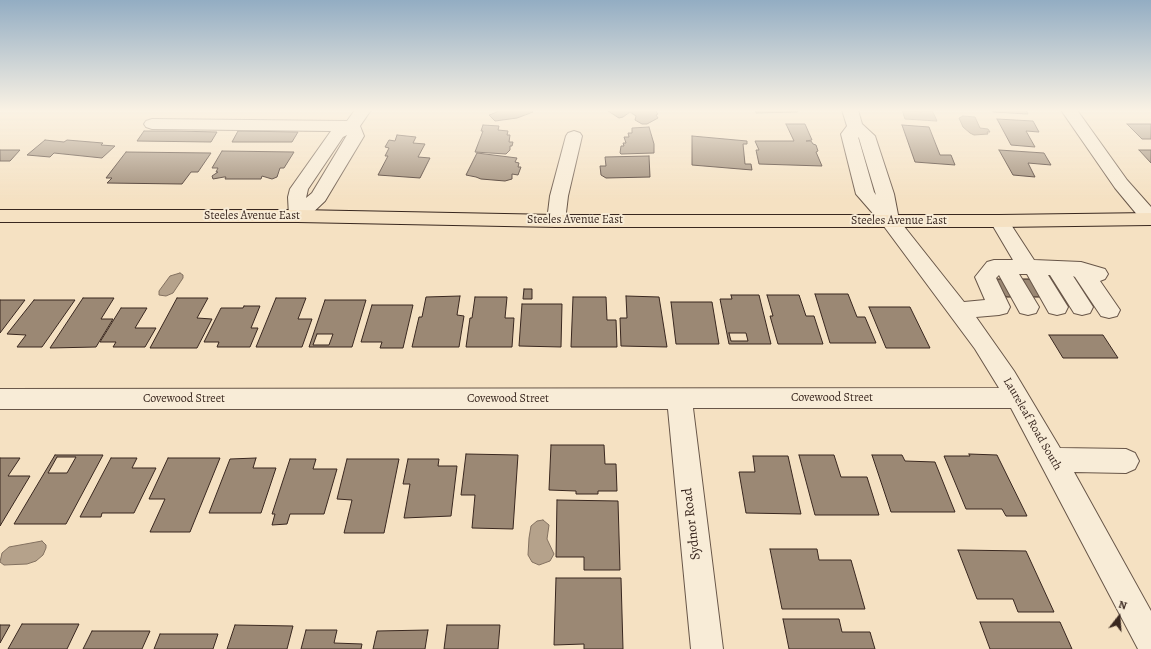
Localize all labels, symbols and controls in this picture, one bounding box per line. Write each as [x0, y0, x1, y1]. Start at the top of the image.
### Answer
street label: Steeles Avenue East [204, 209, 300, 223]
street label: Steeles Avenue East [527, 213, 623, 227]
street label: Steeles Avenue East [851, 214, 947, 228]
street label: Laureleaf Road South [1000, 375, 1064, 473]
street label: Covewood Street [791, 391, 873, 405]
street label: Covewood Street [143, 392, 225, 406]
street label: Covewood Street [467, 392, 549, 406]
street label: Sydnor Road [679, 487, 705, 561]
north arrow [1099, 597, 1139, 637]
text: N [1117, 597, 1129, 613]

